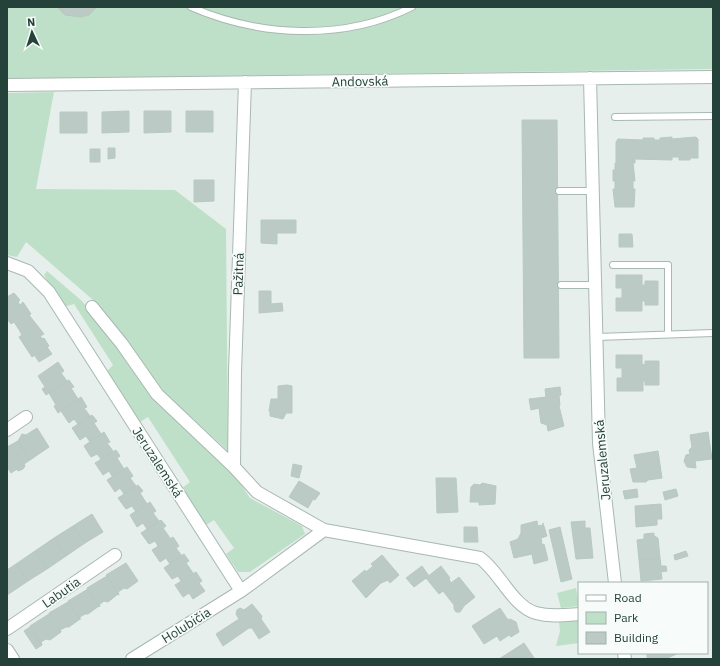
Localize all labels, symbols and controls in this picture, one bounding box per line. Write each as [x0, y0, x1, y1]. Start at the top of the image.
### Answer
north arrow [12, 12, 52, 52]
text: N [27, 15, 36, 29]
street label: Andovská [331, 73, 389, 90]
street label: Pažitná [229, 252, 248, 296]
street label: Jeruzalemská [590, 419, 614, 501]
street label: Jeruzalemská [128, 424, 187, 501]
street label: Labutia [39, 573, 84, 612]
legend [578, 582, 708, 654]
text: Road [614, 590, 642, 605]
street label: Holubičia [158, 604, 214, 647]
text: Park [614, 610, 639, 625]
text: Building [614, 630, 659, 645]

